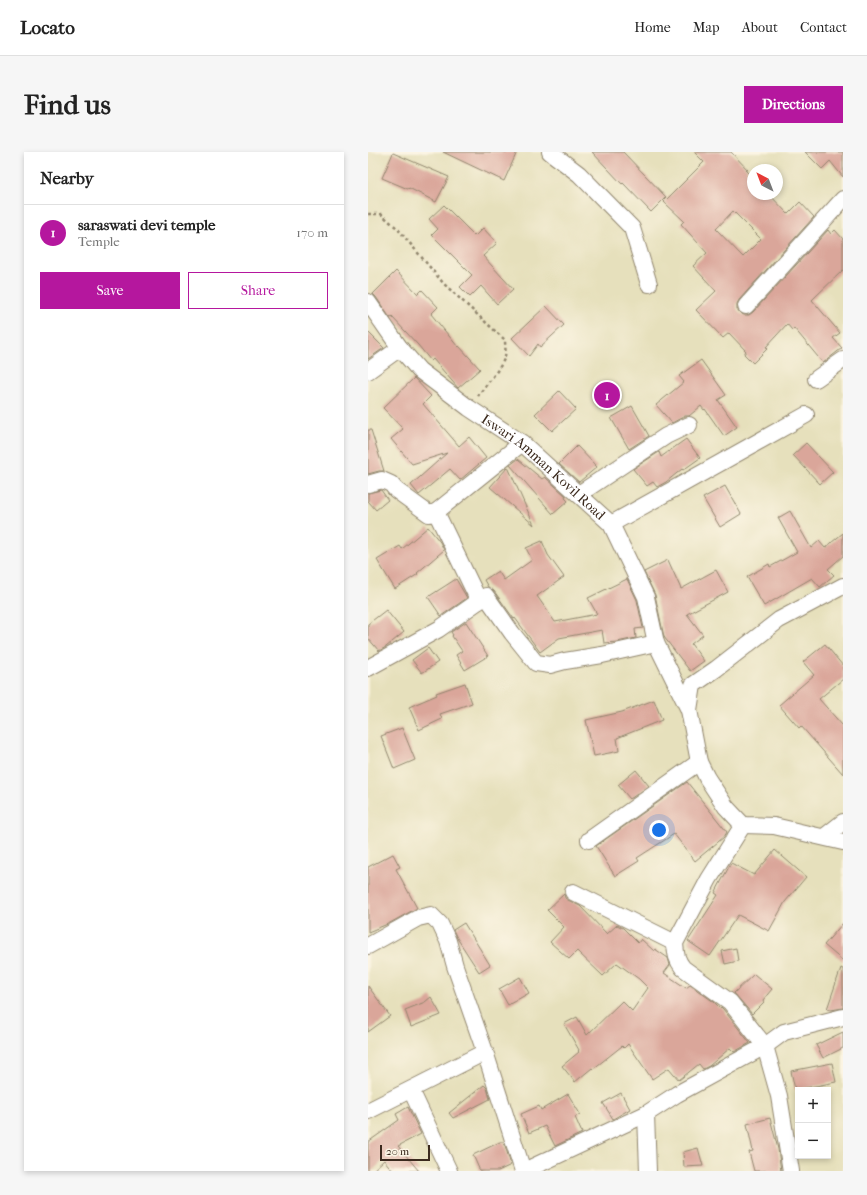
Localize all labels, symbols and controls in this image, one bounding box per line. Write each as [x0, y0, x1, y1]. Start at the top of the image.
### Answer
text: Locato [20, 17, 75, 39]
text: Home [634, 19, 671, 36]
text: Map [693, 19, 720, 36]
text: About [742, 19, 778, 36]
text: Contact [800, 19, 847, 36]
button: Directions [744, 86, 843, 123]
text: Find us [24, 88, 111, 121]
north arrow [747, 164, 783, 200]
text: Nearby [40, 168, 94, 188]
text: saraswati devi temple [78, 216, 216, 234]
text: 1 [51, 225, 55, 240]
text: 170 m [296, 225, 328, 240]
text: Temple [78, 234, 120, 249]
button: Save [40, 272, 180, 309]
button: Share [188, 272, 328, 309]
pin: 1 [594, 380, 620, 410]
street label: Iswari Amman Kovil Road [478, 411, 609, 524]
your location [649, 820, 669, 840]
map controls [795, 1087, 831, 1159]
button: + [795, 1087, 831, 1123]
button: − [795, 1123, 831, 1159]
scale bar [380, 1143, 430, 1162]
text: 20 m [386, 1145, 409, 1158]

